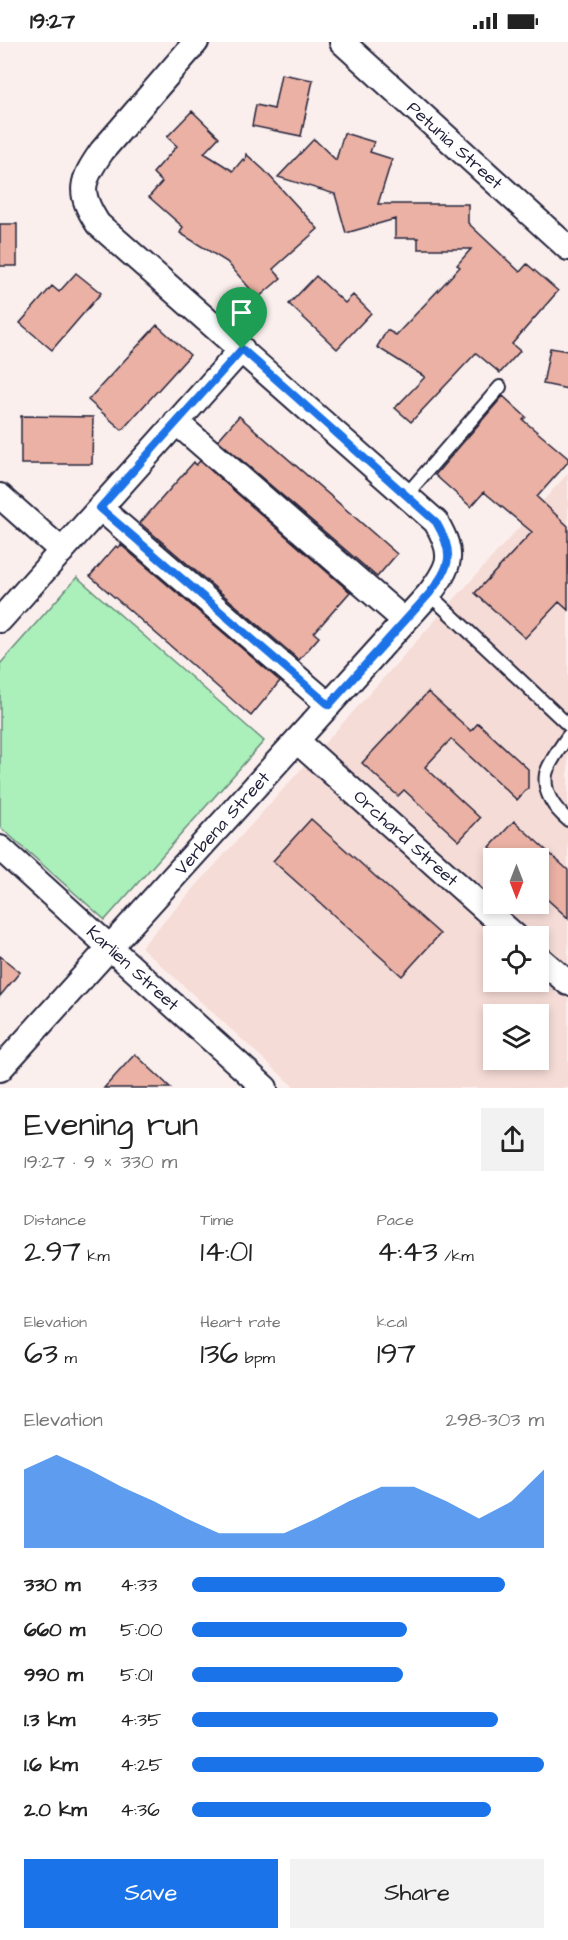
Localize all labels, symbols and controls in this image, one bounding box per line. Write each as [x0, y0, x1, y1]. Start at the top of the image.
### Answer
text: 19:27 [30, 6, 75, 37]
street label: Petunia Street [401, 96, 509, 196]
pin [216, 287, 267, 349]
icon: arrive [225, 296, 258, 329]
street label: Verbena Street [169, 766, 276, 881]
street label: Orchard Street [348, 784, 464, 893]
north arrow [483, 848, 549, 914]
map controls [483, 848, 549, 1070]
street label: Karlien Street [81, 920, 185, 1017]
button: locate [483, 926, 549, 992]
button: layers [483, 1004, 549, 1070]
text: Evening run [24, 1102, 198, 1148]
button: share [481, 1108, 544, 1171]
text: 19:27 · 9 × 330 m [24, 1148, 177, 1176]
text: Distance [24, 1209, 86, 1231]
text: Time [200, 1209, 234, 1231]
text: Pace [377, 1209, 414, 1231]
text: 2.97 [24, 1231, 81, 1273]
text: 14:01 [200, 1231, 252, 1273]
text: 4:43 [377, 1231, 438, 1273]
text: km [81, 1245, 110, 1267]
text: /km [438, 1245, 474, 1267]
text: Elevation [24, 1311, 87, 1333]
text: Heart rate [200, 1311, 281, 1333]
text: kcal [377, 1311, 407, 1333]
text: 63 [24, 1333, 58, 1375]
text: 136 [200, 1333, 238, 1375]
text: 197 [377, 1333, 416, 1375]
text: m [58, 1347, 77, 1369]
text: bpm [238, 1347, 275, 1369]
text: Elevation [24, 1406, 103, 1434]
text: 298–303 m [445, 1406, 544, 1434]
text: 330 m [24, 1571, 81, 1599]
text: 4:33 [120, 1571, 157, 1599]
text: 660 m [24, 1616, 85, 1644]
text: 5:00 [120, 1616, 163, 1644]
text: 990 m [24, 1661, 83, 1689]
text: 5:01 [120, 1661, 153, 1689]
text: 1.3 km [24, 1706, 75, 1734]
text: 4:35 [120, 1706, 161, 1734]
text: 1.6 km [24, 1751, 78, 1779]
text: 4:25 [120, 1751, 163, 1779]
text: 2.0 km [24, 1796, 87, 1824]
text: 4:36 [120, 1796, 160, 1824]
button: Save [24, 1859, 278, 1928]
button: Share [290, 1859, 544, 1928]

